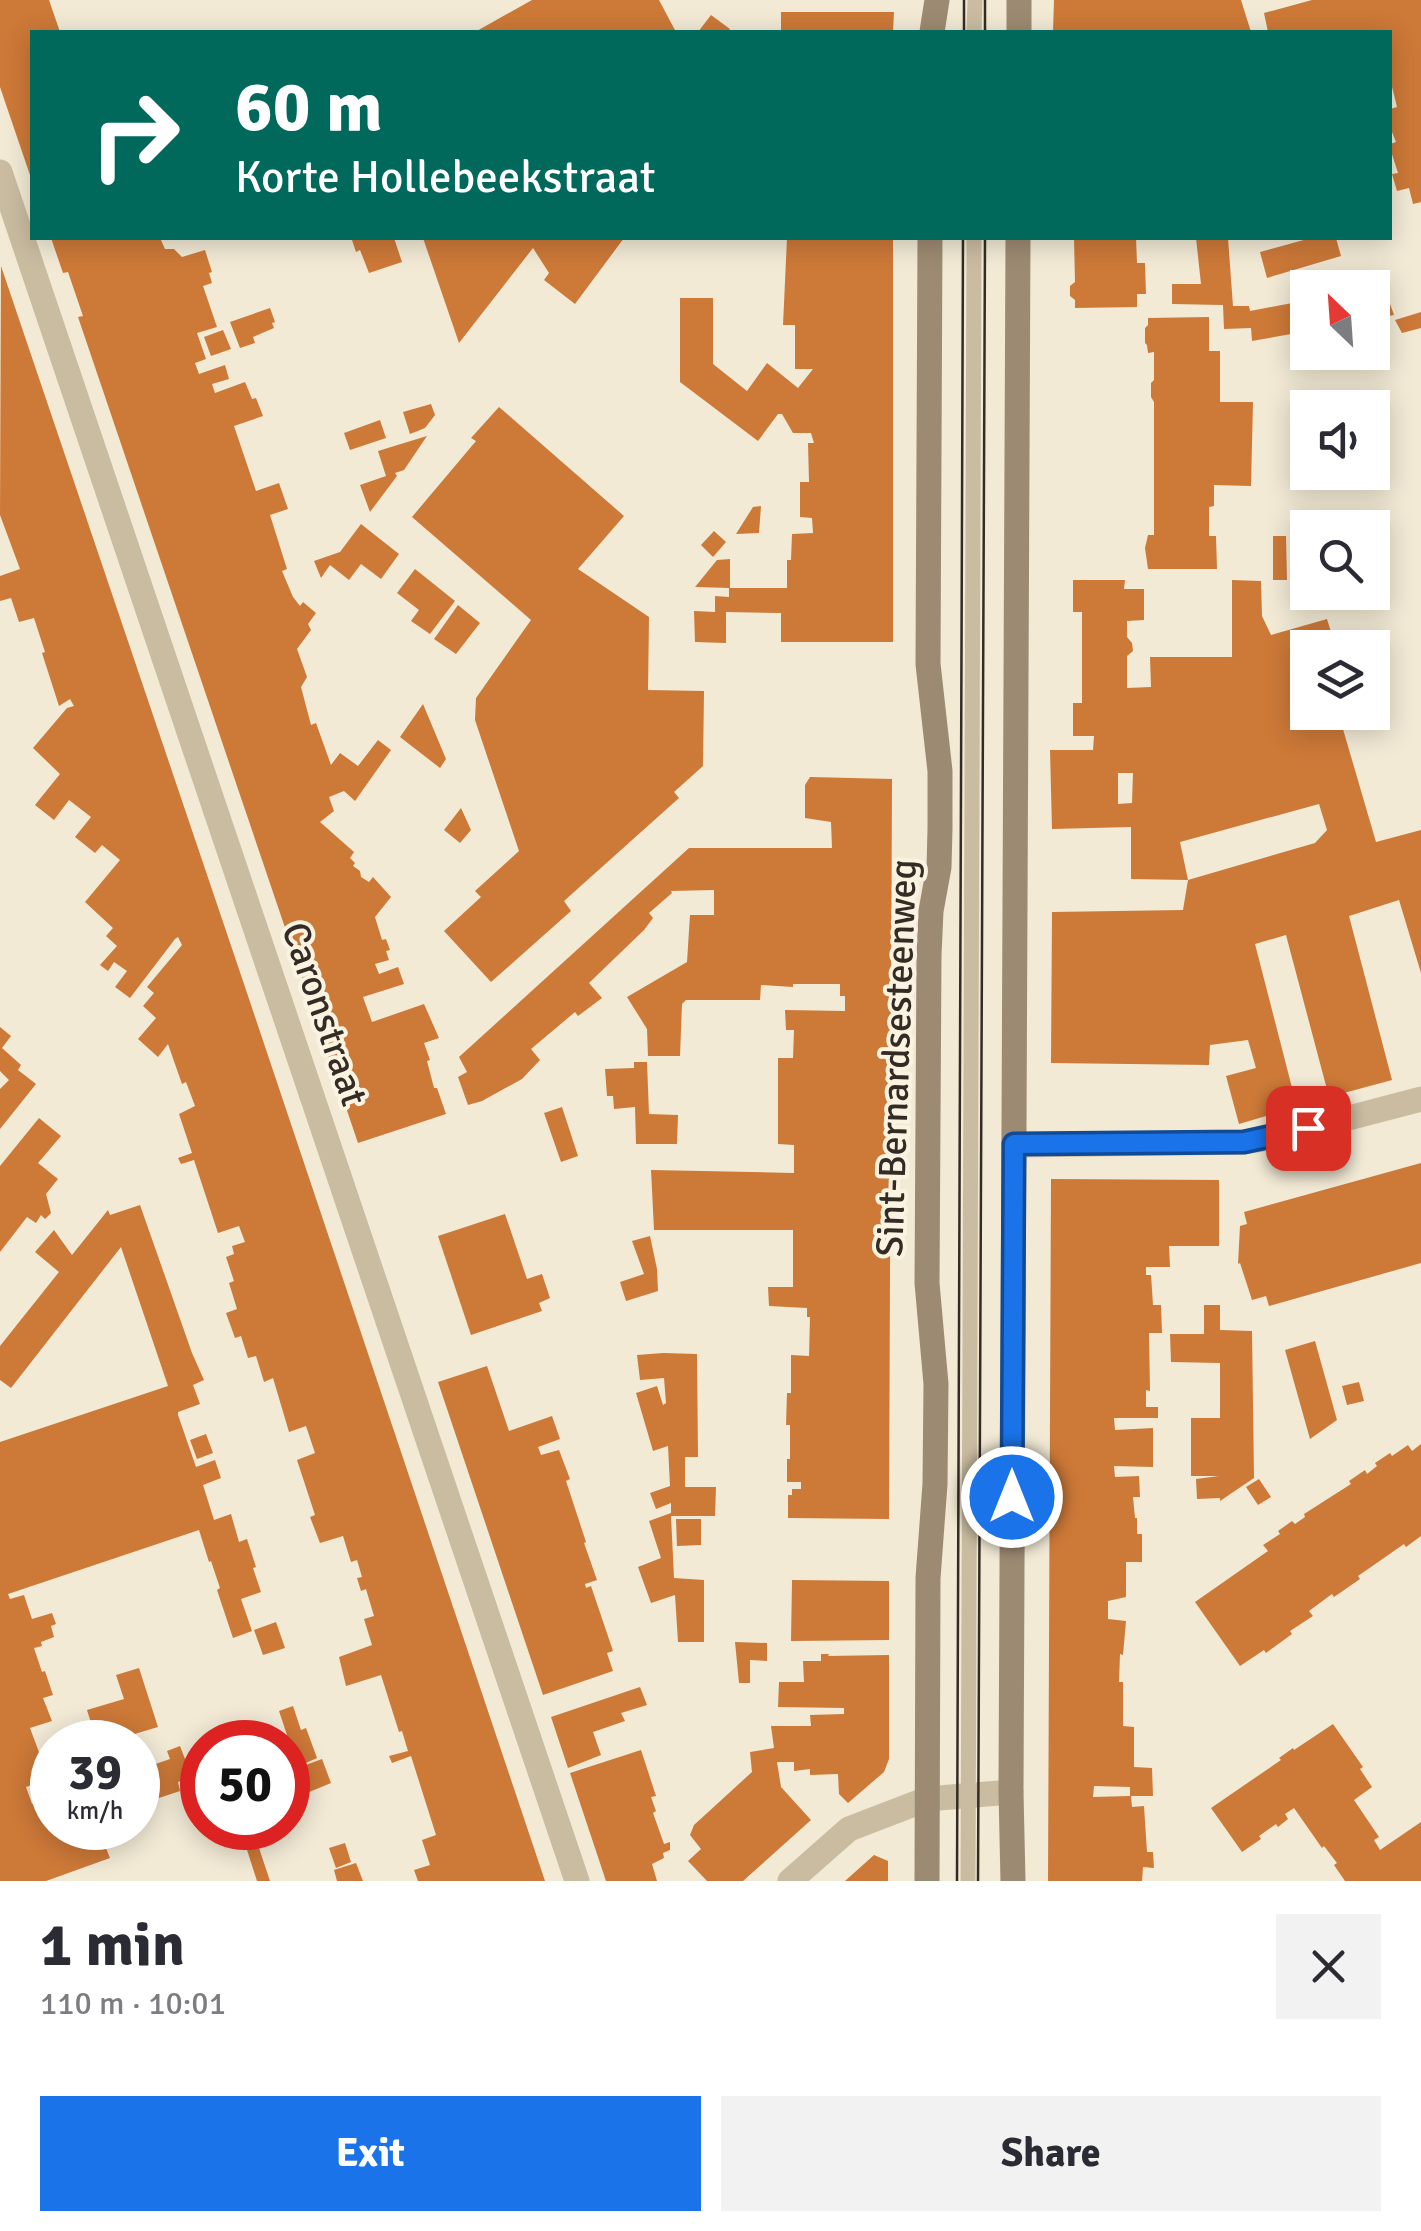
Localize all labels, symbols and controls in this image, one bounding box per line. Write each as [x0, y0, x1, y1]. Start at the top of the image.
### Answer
text: 60 m [235, 64, 383, 150]
icon: right [70, 70, 200, 200]
text: Korte Hollebeekstraat [235, 150, 655, 205]
north arrow [1290, 270, 1390, 370]
map controls [1290, 270, 1390, 730]
button: sound [1290, 390, 1390, 490]
button: search [1290, 510, 1390, 610]
button: layers [1290, 630, 1390, 730]
street label: Sint-Bernardsesteenweg [866, 858, 927, 1258]
street label: Caronstraat [271, 916, 378, 1112]
pin [1266, 1086, 1351, 1171]
icon: arrive [1281, 1101, 1336, 1156]
position arrow [960, 1445, 1064, 1549]
speed limit sign: 50 [180, 1720, 310, 1850]
text: 39 [68, 1742, 122, 1804]
text: km/h [67, 1795, 123, 1826]
text: 1 min [40, 1909, 185, 1983]
button: close [1276, 1914, 1381, 2019]
text: 110 m · 10:01 [40, 1984, 226, 2023]
button: Exit [40, 2096, 701, 2211]
button: Share [721, 2096, 1381, 2211]

